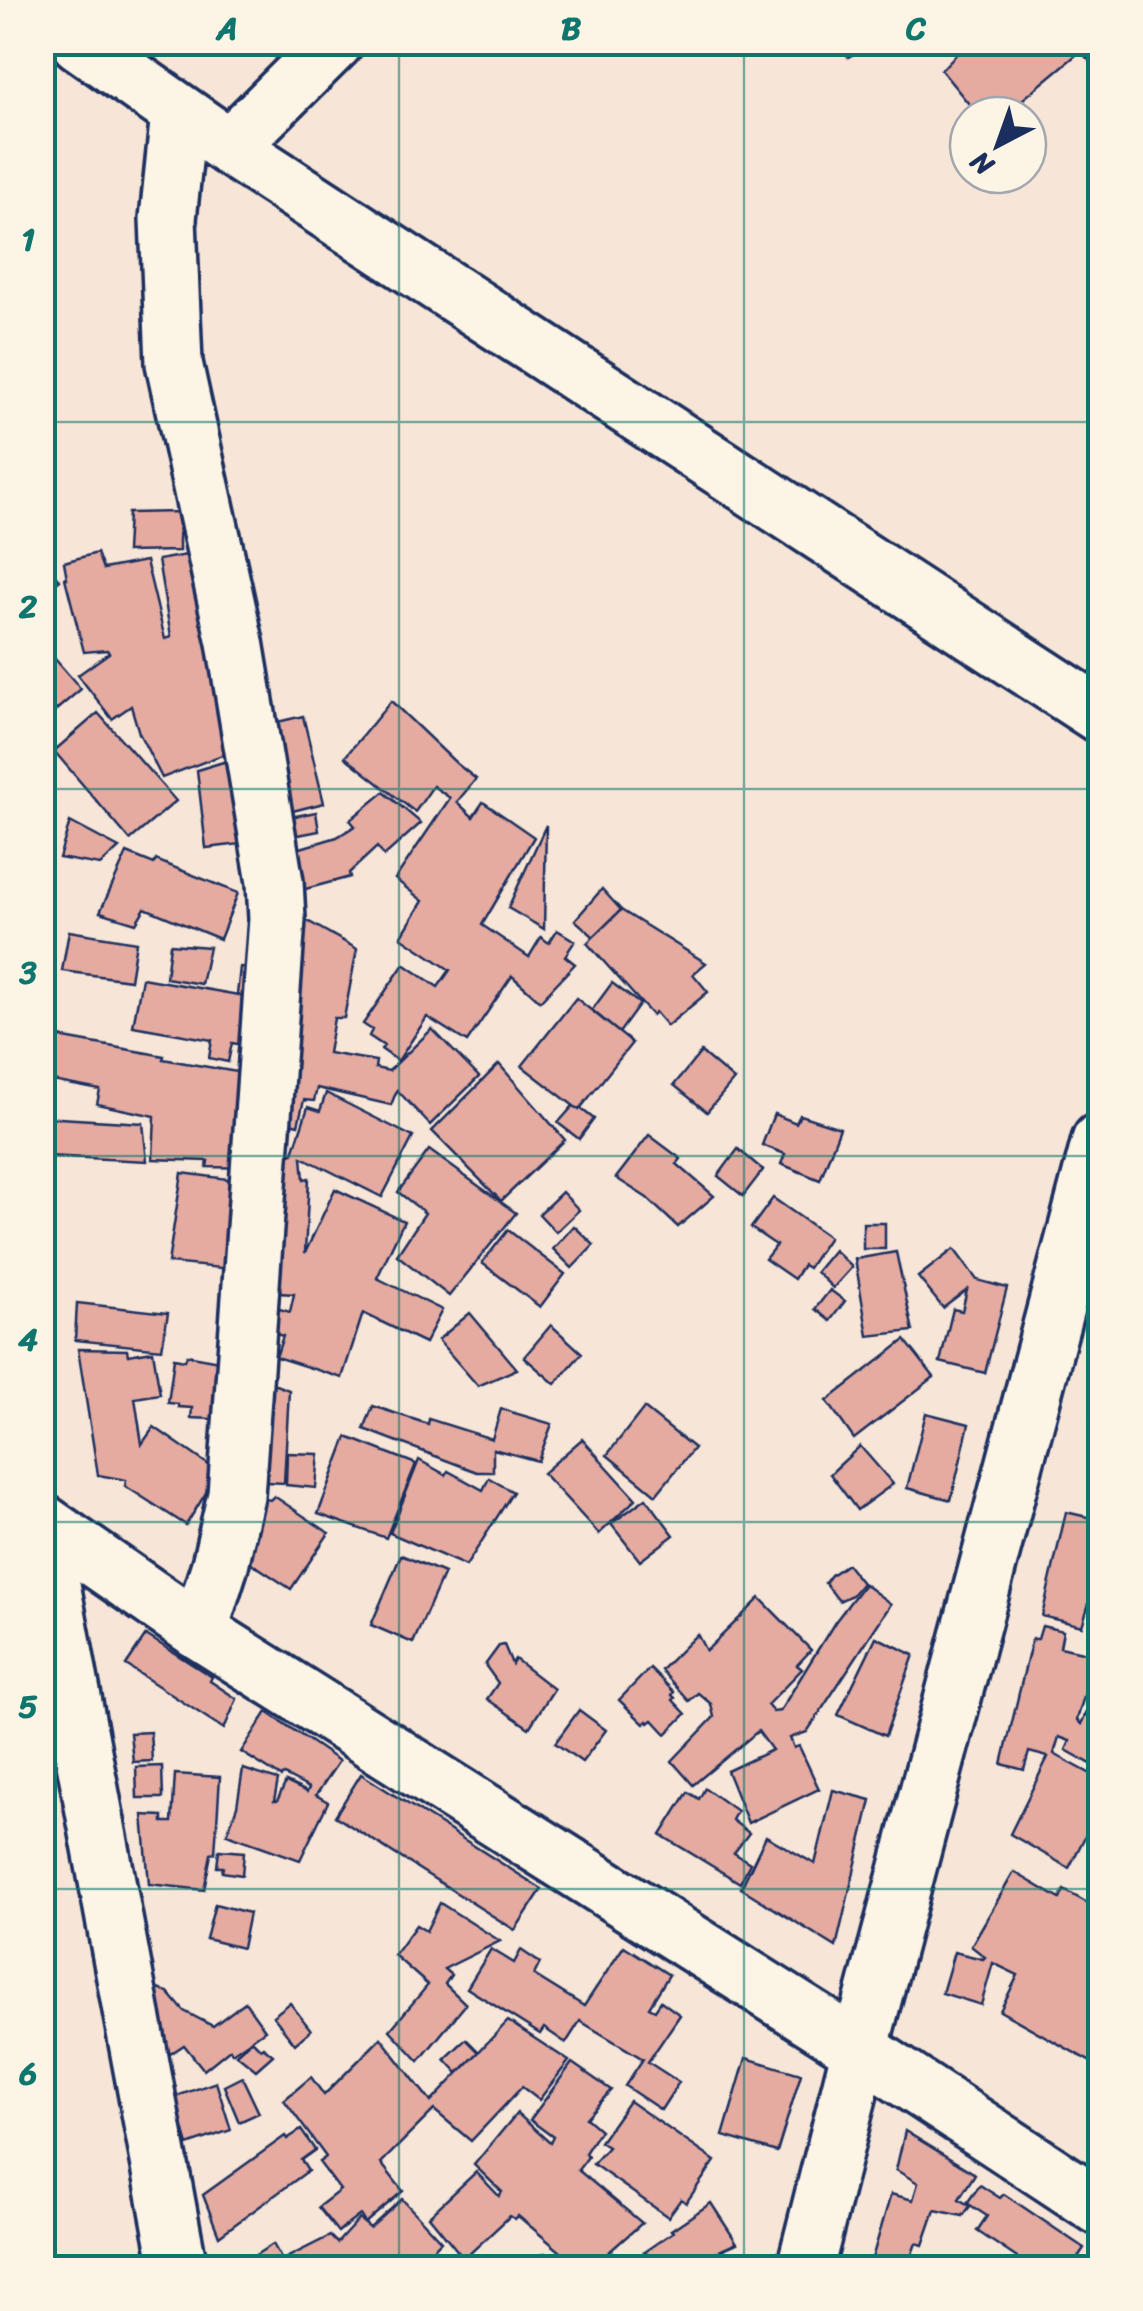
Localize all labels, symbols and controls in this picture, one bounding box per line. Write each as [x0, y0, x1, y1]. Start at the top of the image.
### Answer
text: A [215, 0, 238, 57]
text: B [561, 0, 581, 57]
text: C [905, 0, 927, 57]
north arrow [948, 95, 1048, 195]
text: N [958, 138, 1006, 189]
text: 1 [21, 211, 35, 268]
text: 2 [19, 578, 38, 635]
text: 3 [18, 944, 37, 1001]
text: 4 [18, 1311, 38, 1368]
text: 5 [18, 1678, 38, 1735]
text: 6 [19, 2045, 37, 2102]

